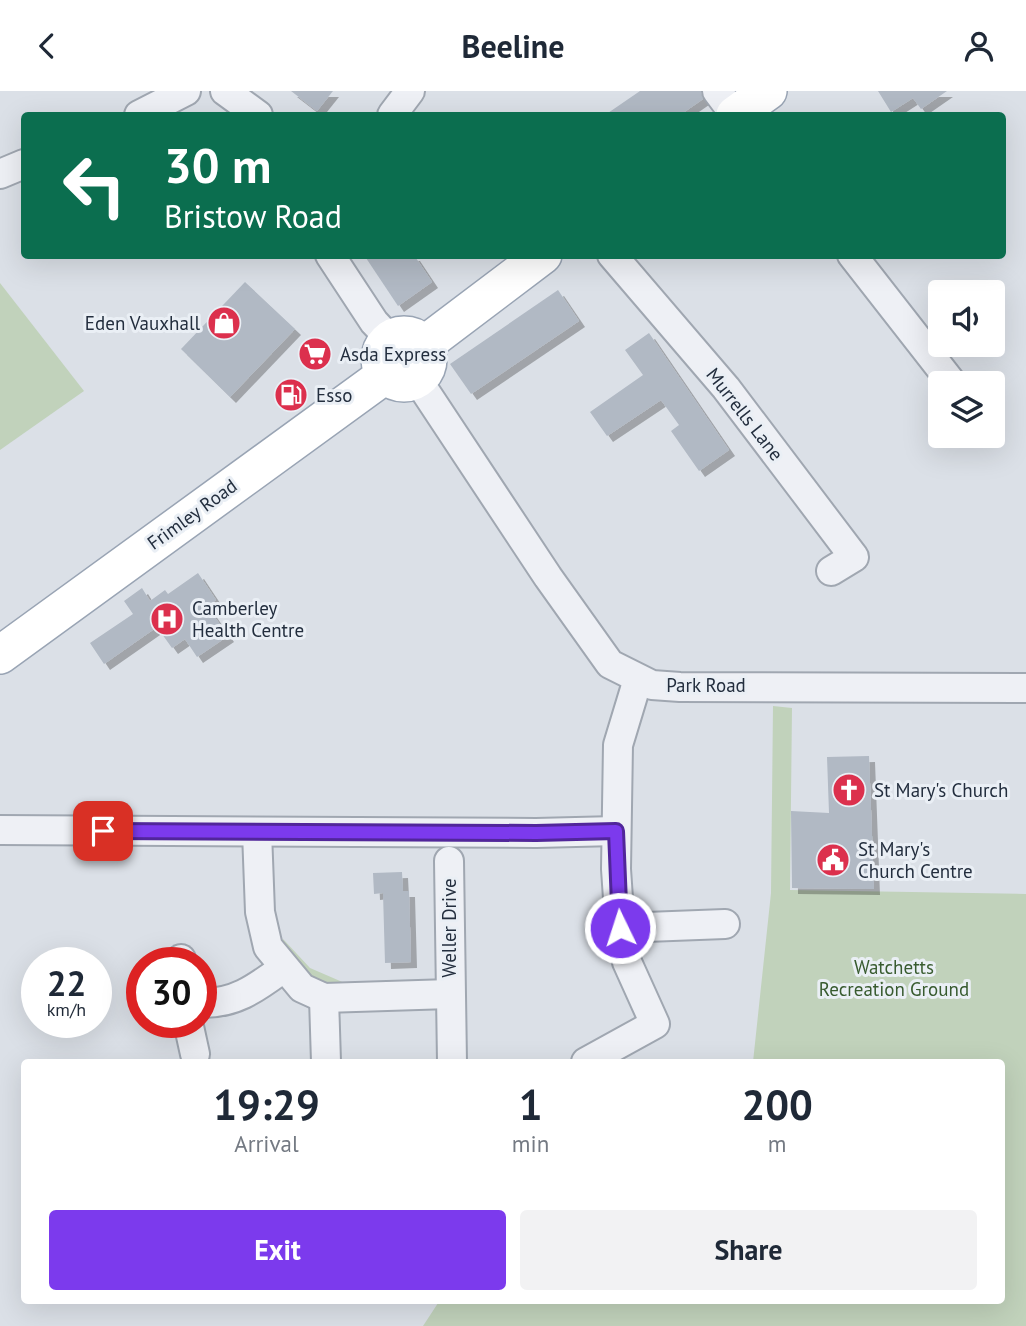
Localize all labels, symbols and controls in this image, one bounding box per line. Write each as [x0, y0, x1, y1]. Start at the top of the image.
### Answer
text: Beeline [462, 25, 564, 67]
icon: back [28, 27, 66, 65]
icon: person [960, 27, 998, 65]
text: 30 m [164, 133, 271, 197]
icon: left [49, 140, 140, 231]
text: Bristow Road [164, 195, 342, 237]
map controls [928, 280, 1005, 448]
button: sound [928, 280, 1005, 357]
shop icon: Eden Vauxhall [205, 304, 243, 342]
place label: Eden Vauxhall [85, 311, 200, 335]
supermarket icon: Asda Express [296, 335, 334, 373]
place label: Asda Express [340, 342, 446, 366]
street label: Murrells Lane [701, 363, 789, 465]
button: layers [928, 371, 1005, 448]
fuel station icon: Esso [272, 376, 310, 414]
place label: Esso [316, 383, 352, 407]
street label: Frimley Road [142, 473, 242, 555]
place label: Camberley Health Centre [192, 596, 304, 642]
hospital icon: Camberley Health Centre [148, 600, 186, 638]
street label: Park Road [666, 673, 746, 697]
church icon: St Mary's Church [830, 771, 868, 809]
place label: St Mary's Church [874, 778, 1008, 802]
pin [73, 801, 133, 861]
icon: arrive [84, 812, 122, 850]
place label: St Mary's Church Centre [858, 837, 973, 883]
public building icon: St Mary's Church Centre [814, 841, 852, 879]
street label: Weller Drive [437, 878, 461, 978]
position arrow [583, 891, 657, 965]
speed limit sign: 30 [126, 947, 217, 1038]
park label: Watchetts Recreation Ground [819, 955, 969, 1001]
text: 22 [47, 960, 86, 1006]
text: km/h [47, 998, 86, 1021]
text: 19:29 [213, 1077, 320, 1132]
text: 1 [519, 1077, 542, 1132]
text: 200 [741, 1077, 813, 1132]
text: Arrival [234, 1129, 299, 1158]
text: min [512, 1129, 549, 1158]
text: m [768, 1129, 786, 1158]
button: Exit [49, 1210, 506, 1290]
button: Share [520, 1210, 977, 1290]

